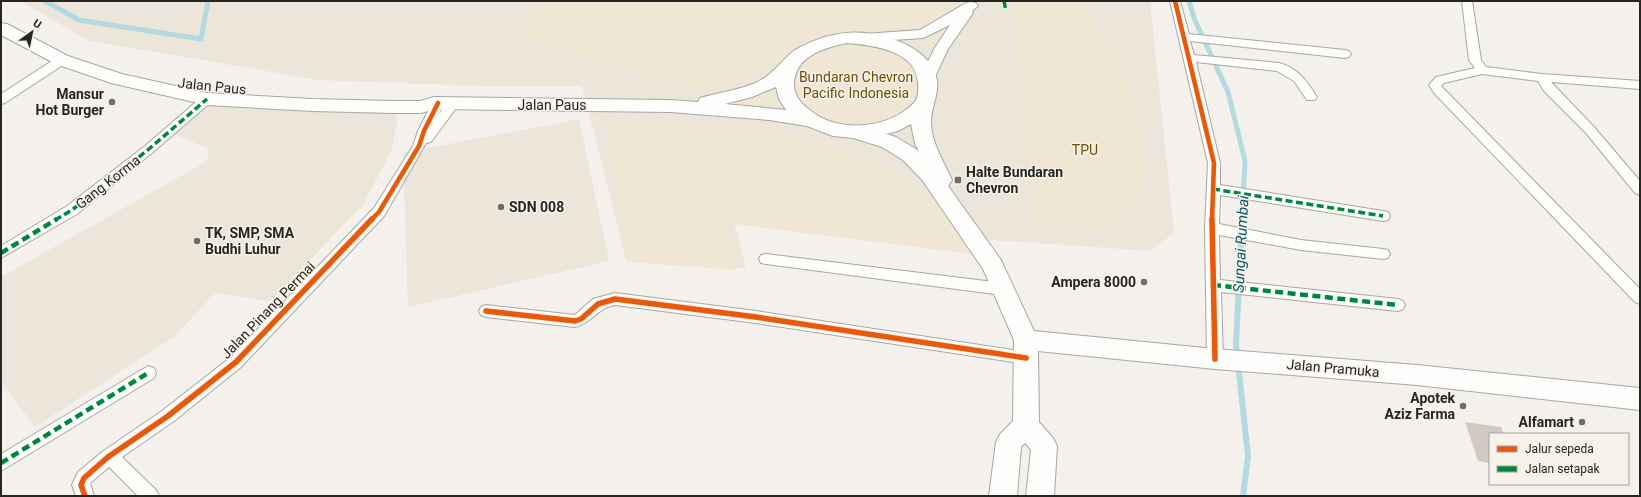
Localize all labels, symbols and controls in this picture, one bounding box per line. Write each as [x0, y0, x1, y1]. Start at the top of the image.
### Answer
north arrow [12, 12, 52, 52]
text: U [31, 17, 44, 31]
park label: Bundaran Chevron Pacific Indonesia [799, 69, 913, 101]
street label: Jalan Paus [177, 74, 247, 98]
place label: Mansur Hot Burger [36, 86, 104, 118]
marker: Mansur Hot Burger [107, 97, 117, 107]
street label: Jalan Paus [518, 97, 586, 113]
park label: TPU [1072, 142, 1098, 158]
street label: Gang Korma [73, 152, 143, 212]
place label: Halte Bundaran Chevron [966, 164, 1063, 196]
marker: Halte Bundaran Chevron [953, 175, 963, 185]
water label: Sungai Rumbai [1229, 194, 1253, 293]
place label: SDN 008 [509, 199, 564, 215]
marker: SDN 008 [496, 202, 506, 212]
place label: TK, SMP, SMA Budhi Luhur [205, 225, 295, 257]
marker: TK, SMP, SMA Budhi Luhur [192, 236, 202, 246]
street label: Jalan Pinang Permai [218, 258, 318, 362]
place label: Ampera 8000 [1051, 274, 1136, 290]
marker: Ampera 8000 [1139, 277, 1149, 287]
street label: Jalan Pramuka [1286, 356, 1380, 380]
place label: Apotek Aziz Farma [1384, 390, 1456, 422]
marker: Apotek Aziz Farma [1458, 401, 1468, 411]
place label: Alfamart [1519, 414, 1574, 430]
marker: Alfamart [1577, 417, 1587, 427]
legend [1489, 433, 1629, 485]
text: Jalur sepeda [1525, 442, 1594, 456]
text: Jalan setapak [1525, 462, 1600, 476]

